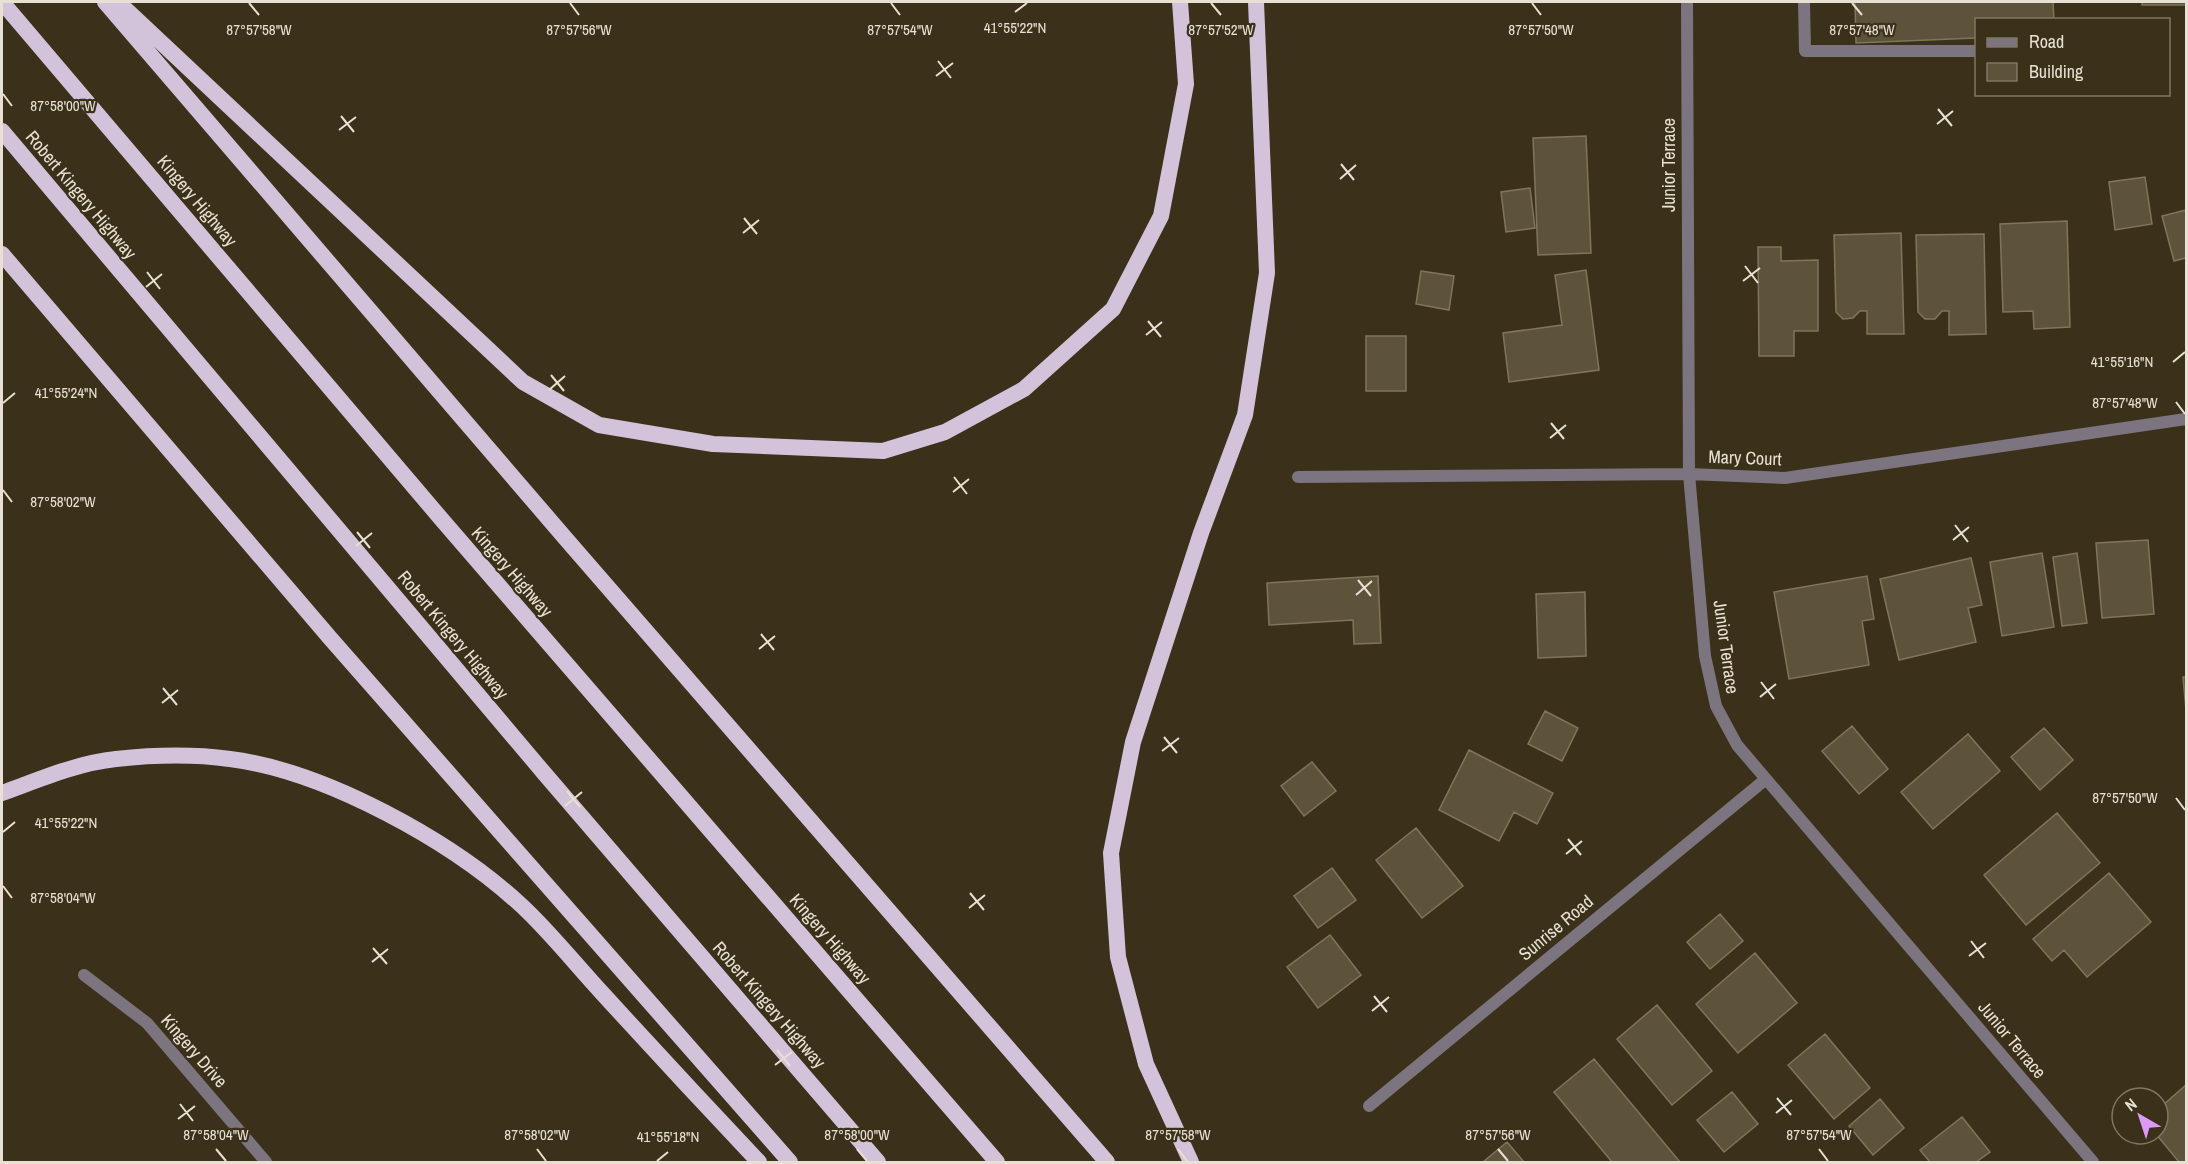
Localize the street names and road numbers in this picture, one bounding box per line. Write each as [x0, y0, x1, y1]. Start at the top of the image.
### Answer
street label: Junior Terrace [1656, 118, 1681, 212]
street label: Robert Kingery Highway [20, 125, 143, 265]
street label: Kingery Highway [152, 150, 243, 252]
street label: Mary Court [1708, 444, 1782, 471]
street label: Kingery Highway [466, 521, 559, 623]
street label: Robert Kingery Highway [392, 565, 515, 705]
street label: Junior Terrace [1708, 599, 1745, 695]
street label: Kingery Highway [784, 888, 877, 990]
street label: Sunrise Road [1513, 889, 1598, 966]
street label: Robert Kingery Highway [707, 936, 832, 1074]
street label: Junior Terrace [1973, 996, 2052, 1084]
street label: Kingery Drive [155, 1008, 233, 1093]

